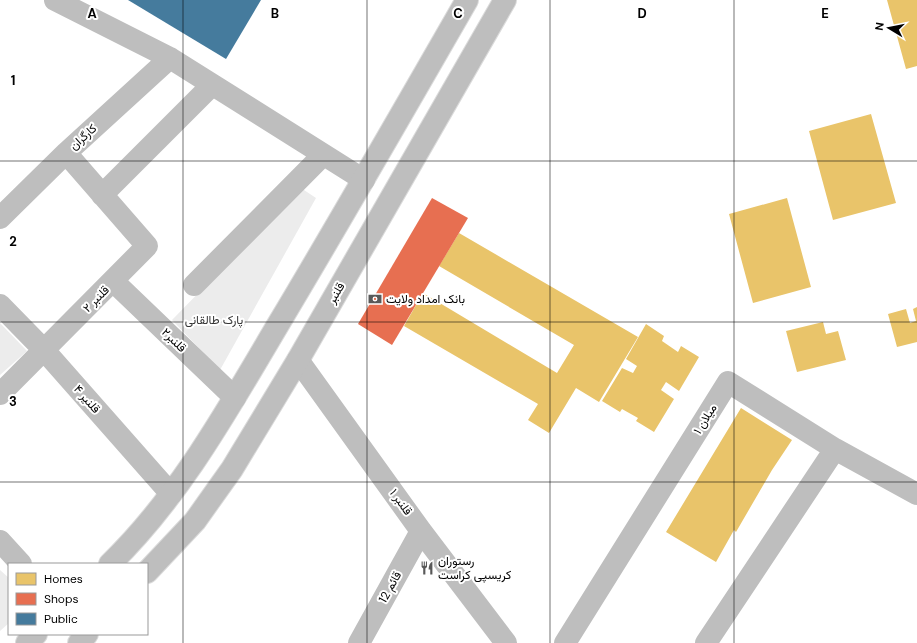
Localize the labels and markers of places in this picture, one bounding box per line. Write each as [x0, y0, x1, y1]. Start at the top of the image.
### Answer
bank icon: بانک امداد ولایت [367, 291, 383, 307]
place label: بانک امداد ولایت [386, 291, 465, 307]
place label: رستوران کریسپی کراست [438, 553, 511, 583]
restaurant icon: رستوران کریسپی کراست [419, 560, 435, 576]

